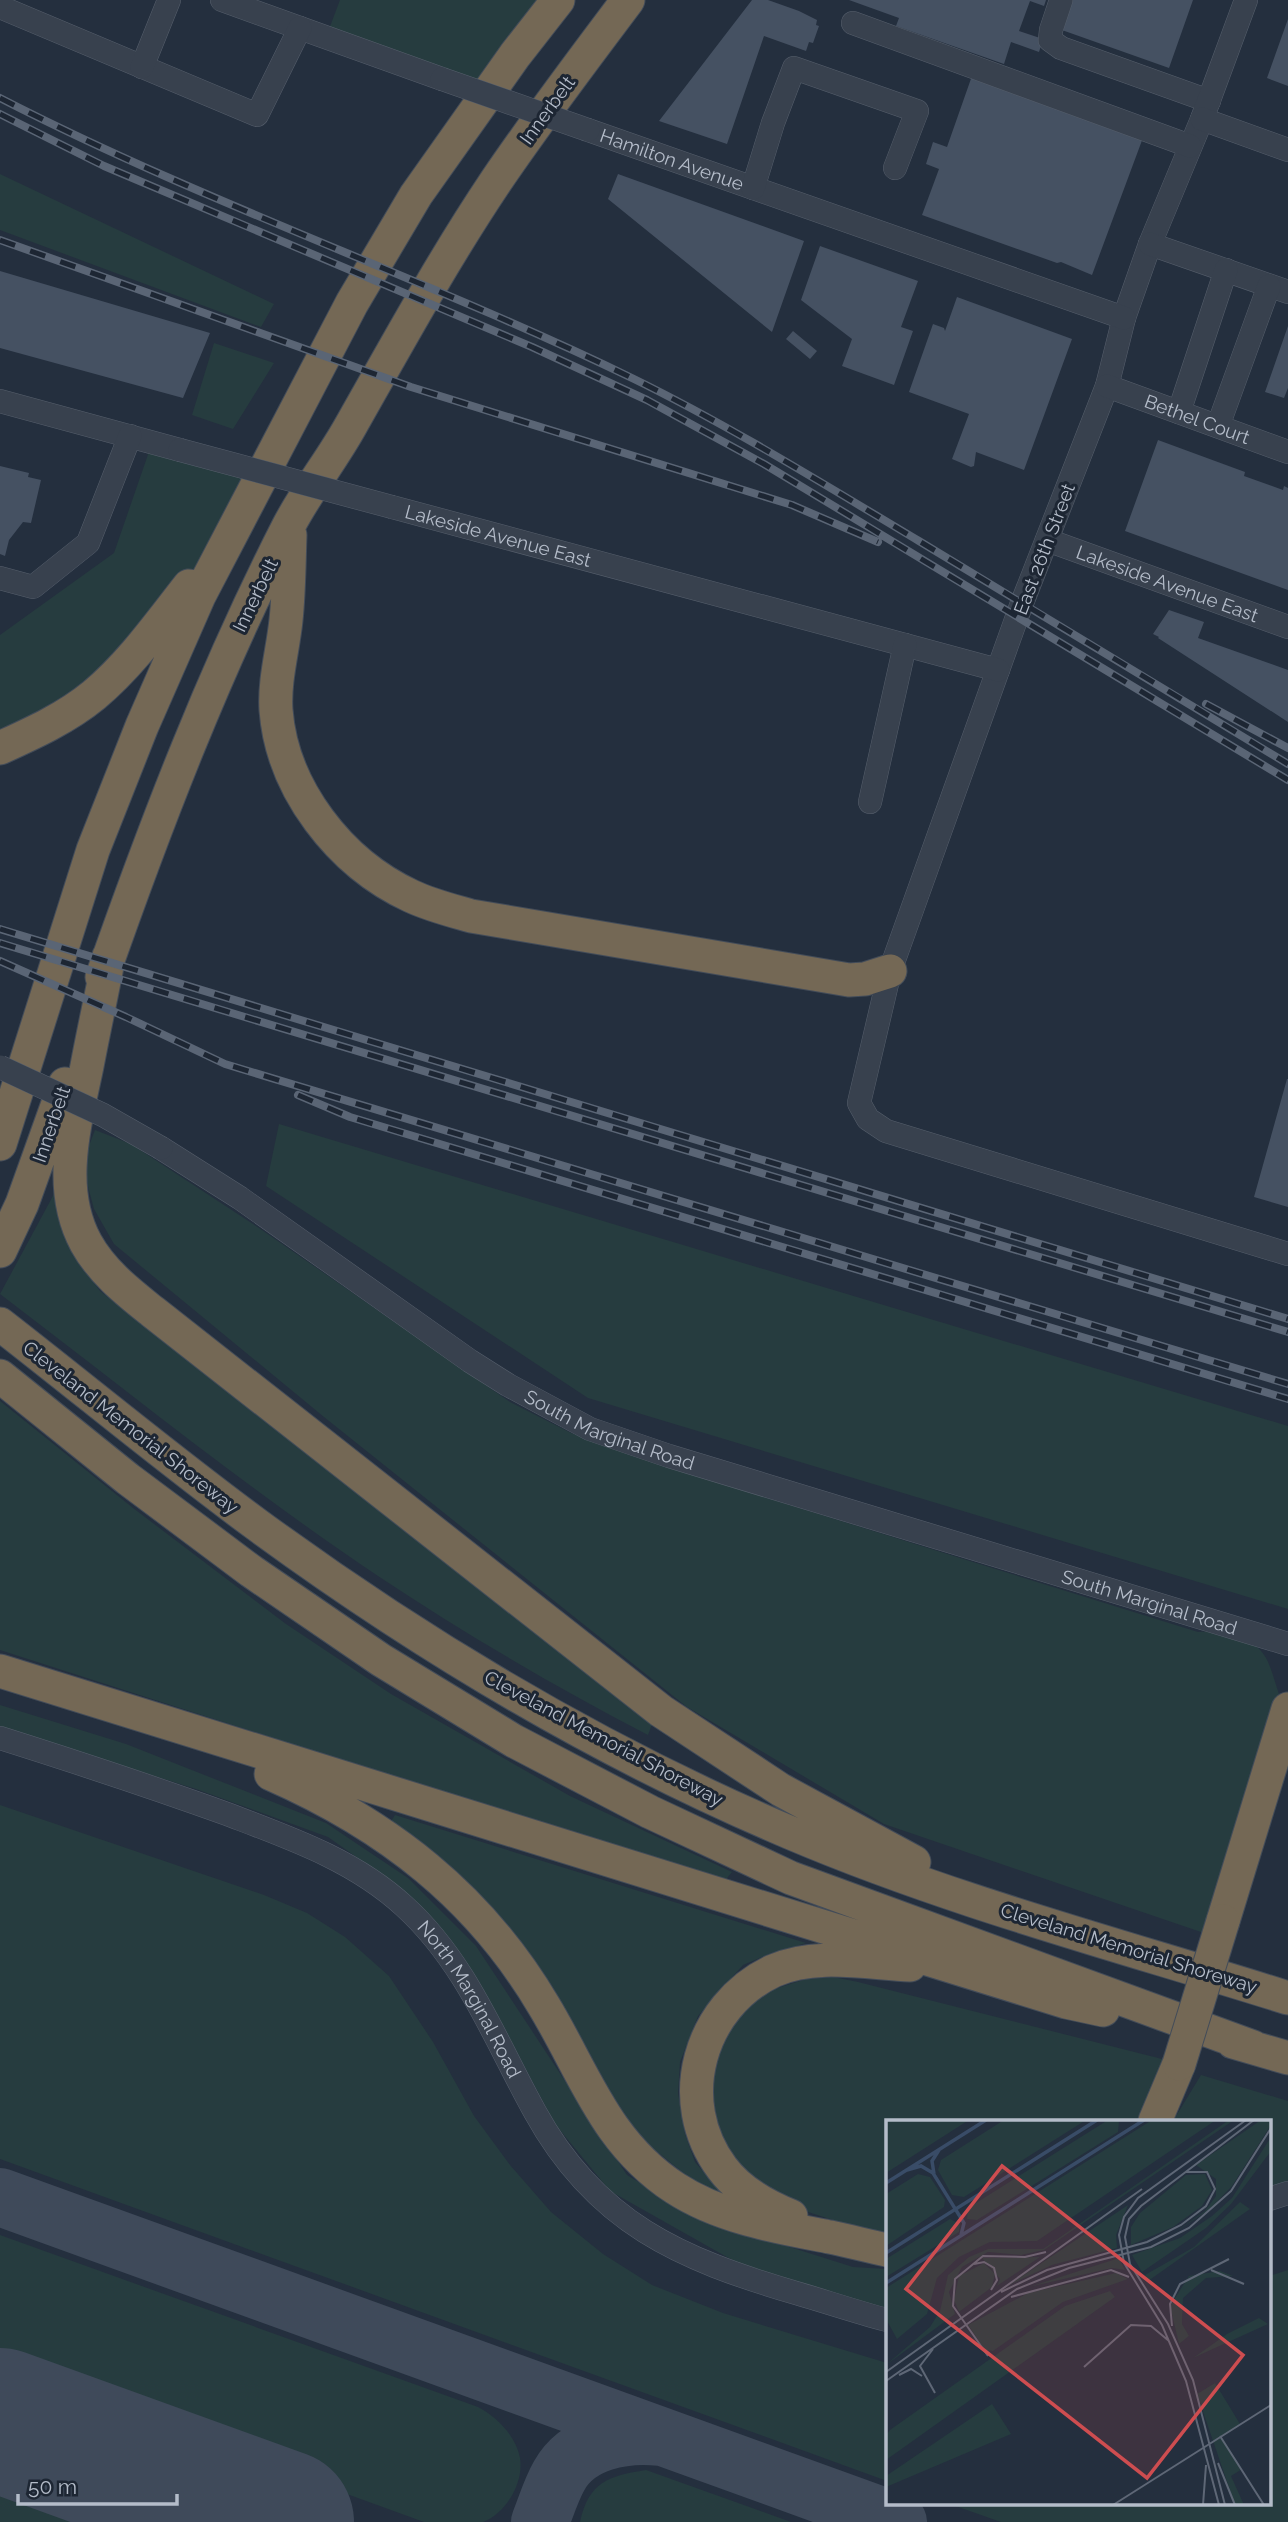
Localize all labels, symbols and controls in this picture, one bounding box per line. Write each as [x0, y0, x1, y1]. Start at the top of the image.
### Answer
street label: Innerbelt [515, 71, 580, 148]
street label: Hamilton Avenue [597, 124, 747, 195]
street label: Bethel Court [1142, 390, 1253, 448]
street label: East 26th Street [1009, 480, 1079, 618]
street label: Lakeside Avenue East [403, 500, 594, 571]
street label: Lakeside Avenue East [1073, 541, 1262, 627]
street label: Innerbelt [228, 554, 282, 635]
street label: Innerbelt [28, 1082, 74, 1165]
street label: Cleveland Memorial Shoreway [19, 1336, 243, 1518]
street label: South Marginal Road [521, 1385, 697, 1474]
street label: South Marginal Road [1059, 1565, 1240, 1639]
street label: Cleveland Memorial Shoreway [481, 1666, 727, 1810]
street label: Cleveland Memorial Shoreway [998, 1898, 1260, 1998]
street label: North Marginal Road [413, 1916, 526, 2081]
inset map [886, 2120, 1270, 2504]
scale bar [18, 2462, 177, 2506]
text: 50 m [28, 2474, 77, 2499]

